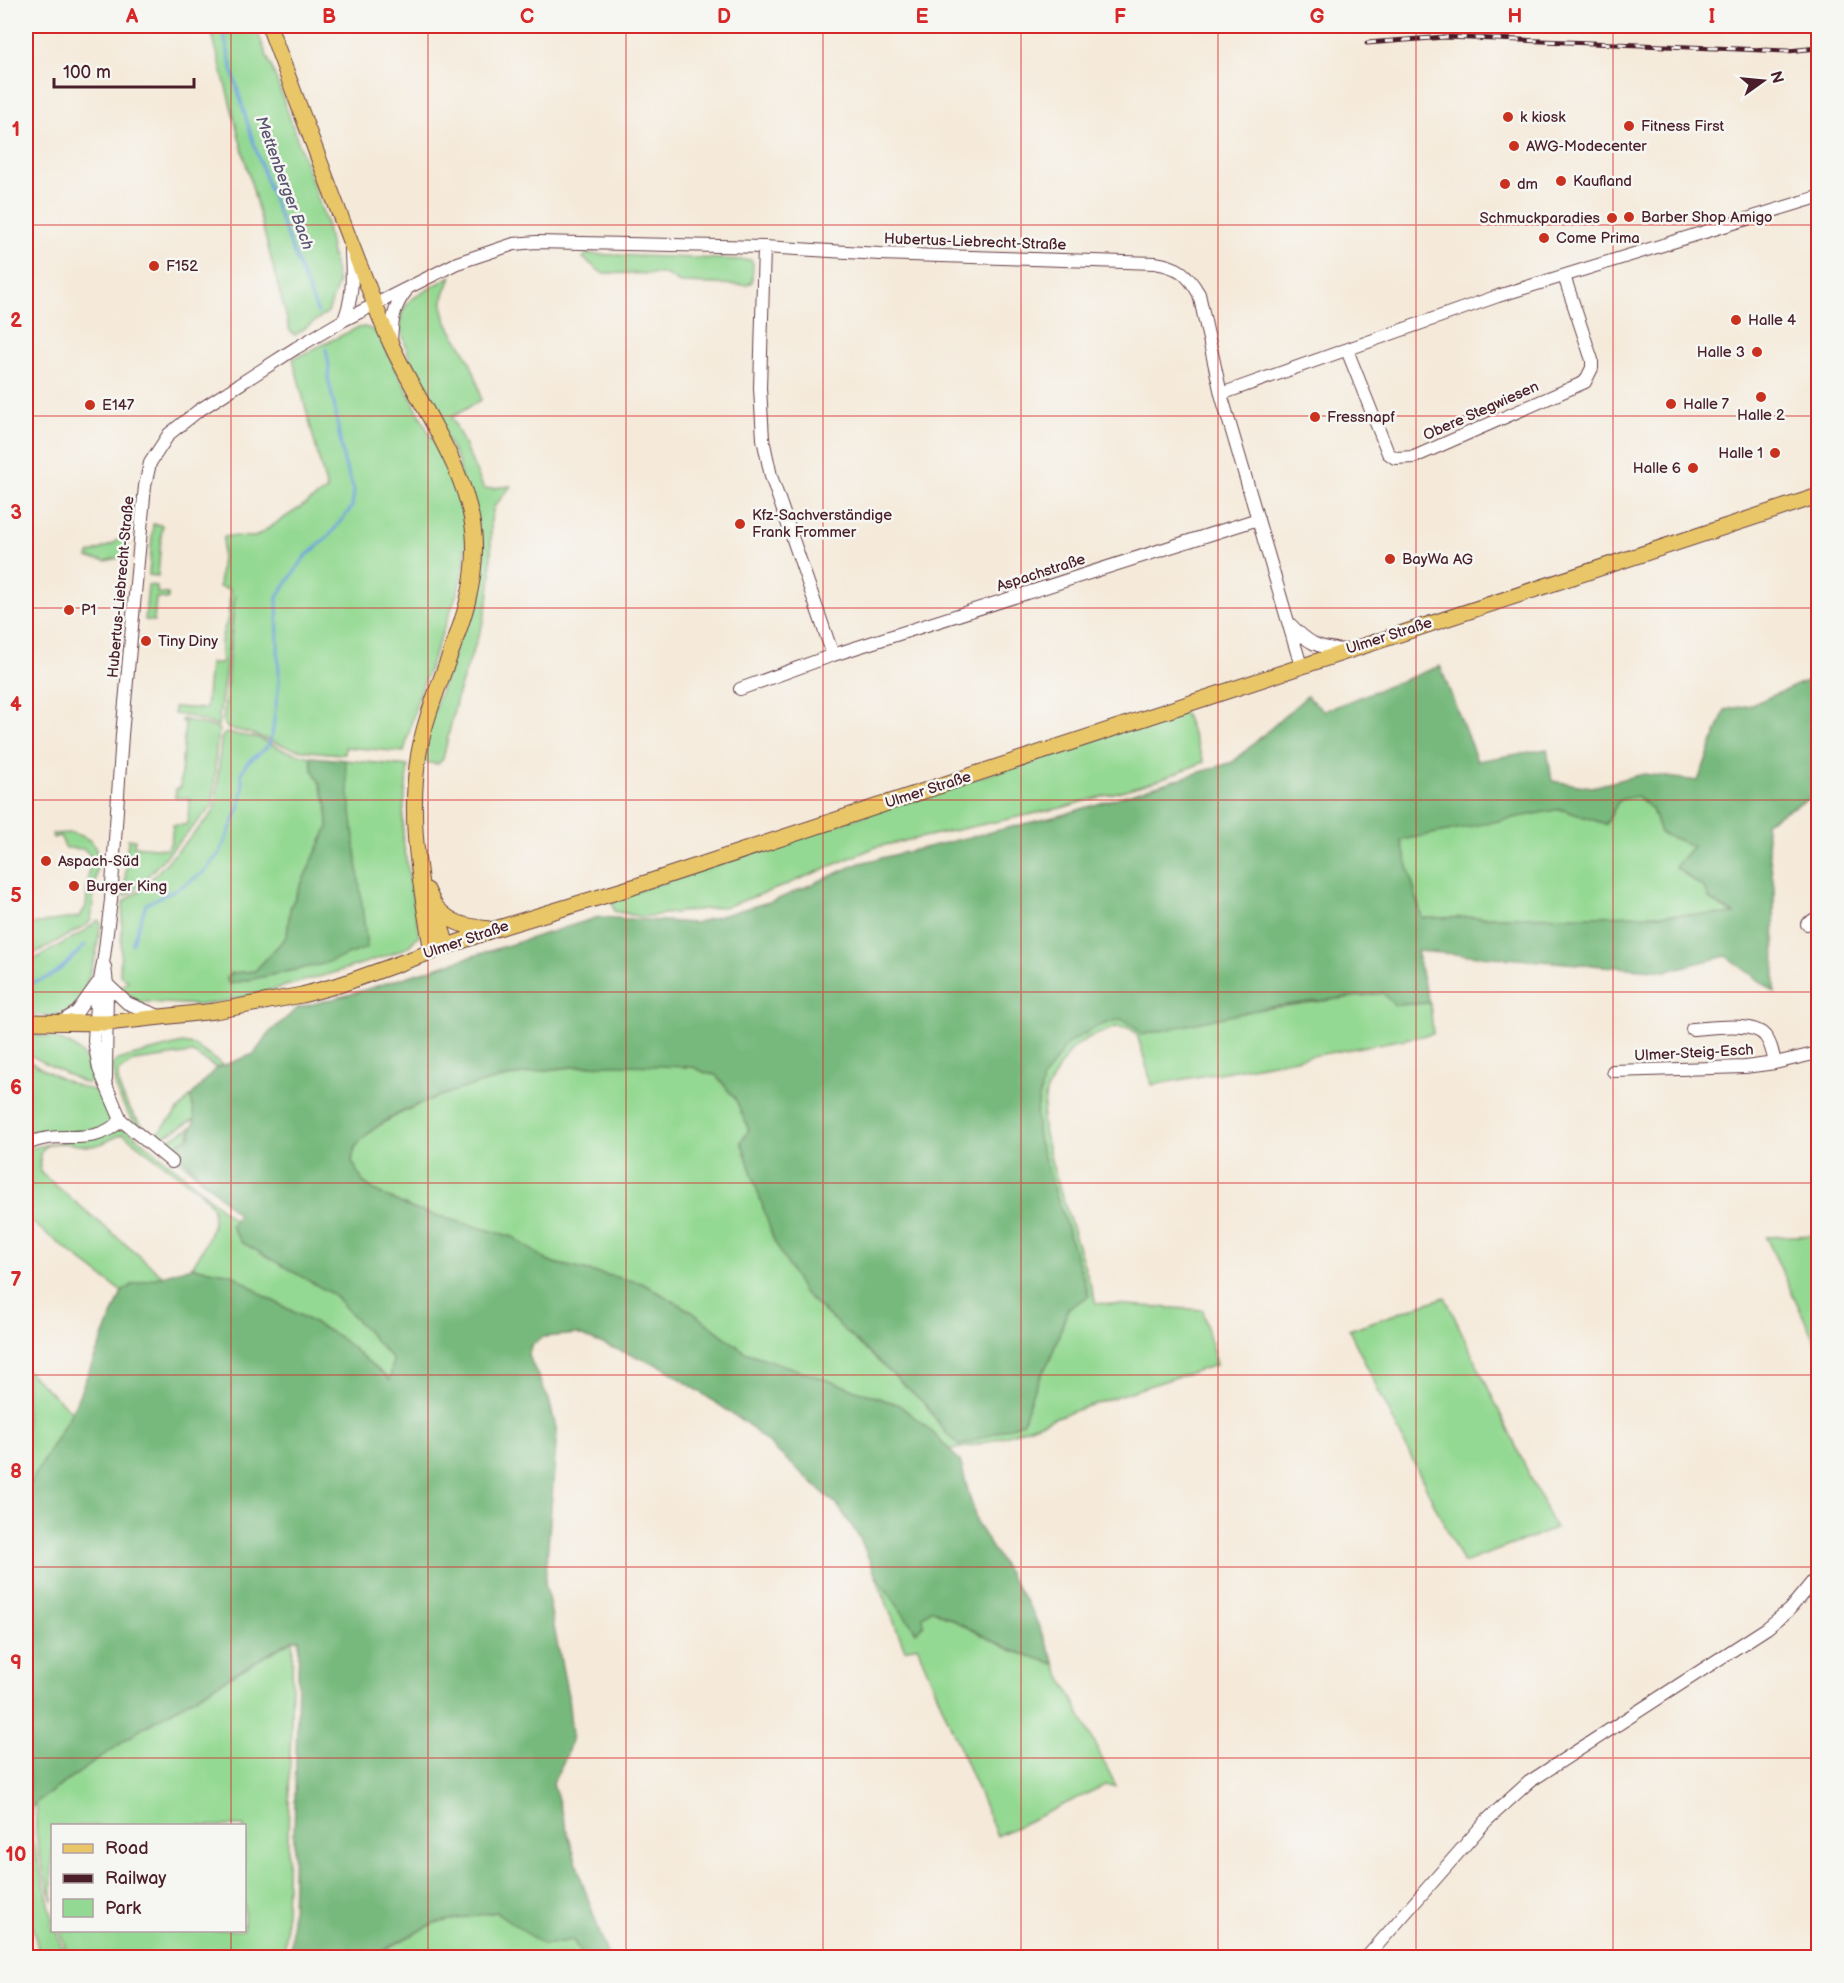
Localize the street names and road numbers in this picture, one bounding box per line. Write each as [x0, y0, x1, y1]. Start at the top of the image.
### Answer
street label: Hubertus-Liebrecht-Straße [883, 229, 1067, 255]
street label: Obere Stegwiesen [1420, 377, 1542, 445]
street label: Hubertus-Liebrecht-Straße [104, 495, 138, 679]
street label: Aspachstraße [994, 550, 1088, 596]
street label: Ulmer Straße [1344, 613, 1435, 659]
street label: Ulmer Straße [883, 767, 974, 813]
street label: Ulmer Straße [421, 916, 511, 964]
street label: Ulmer-Steig-Esch [1634, 1040, 1754, 1066]

